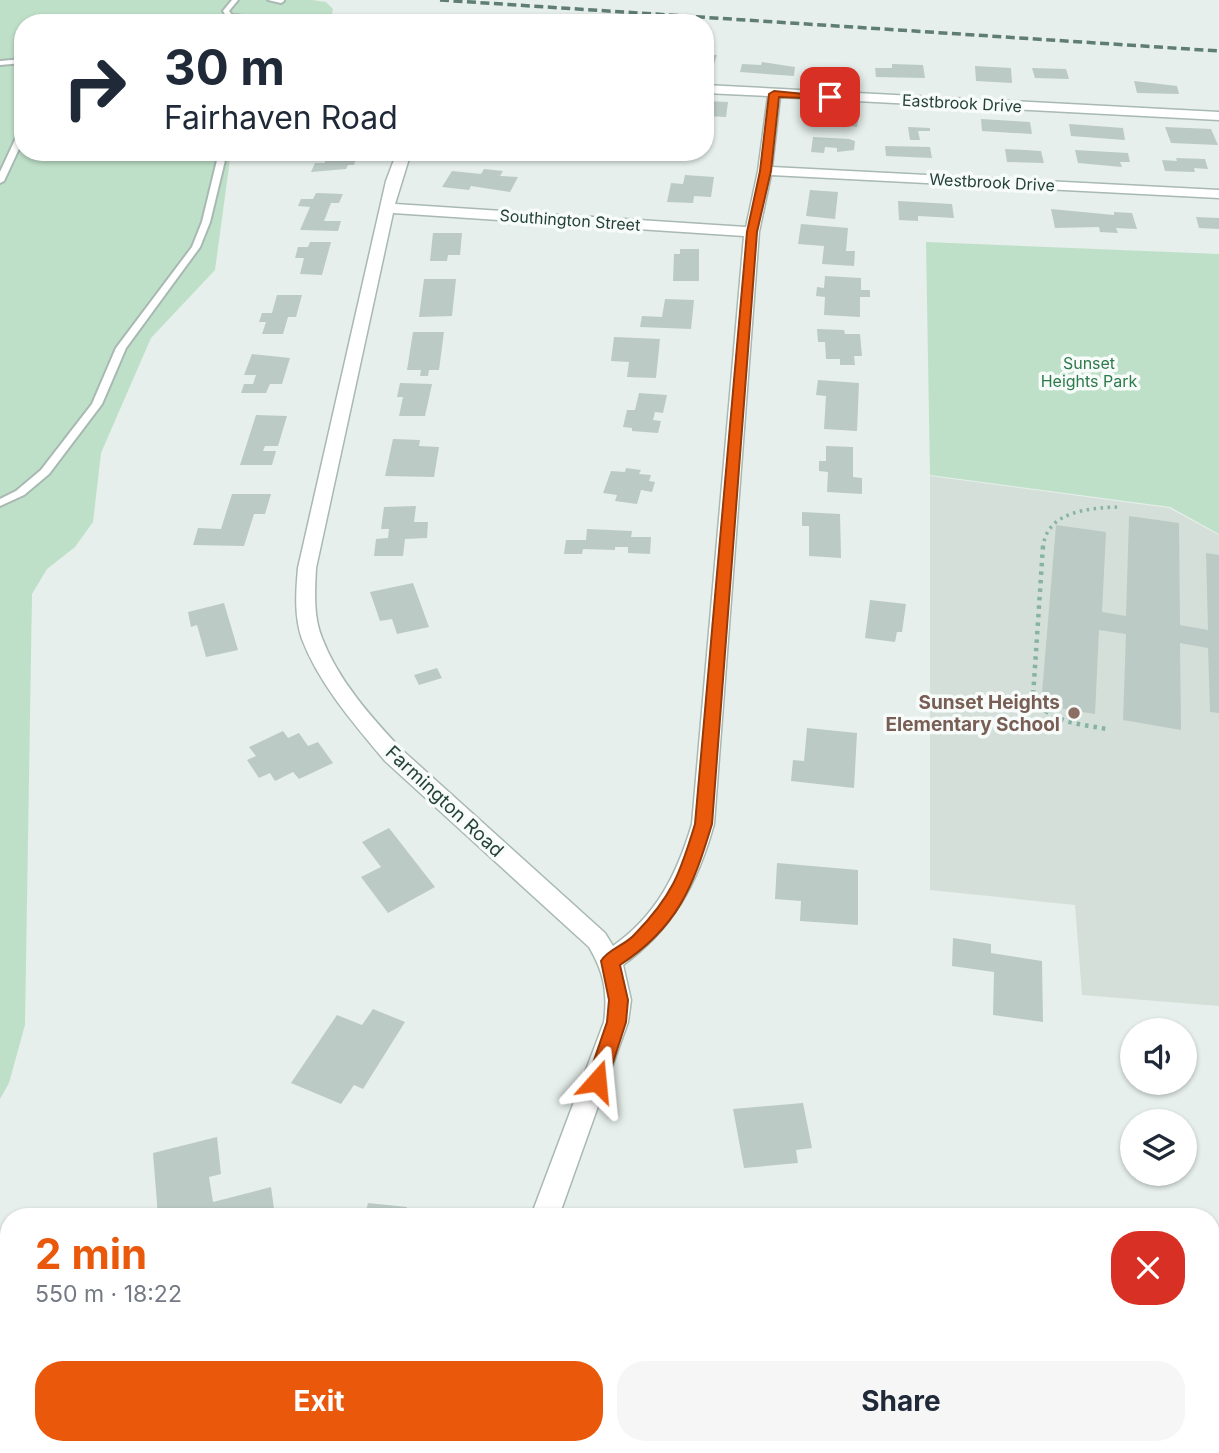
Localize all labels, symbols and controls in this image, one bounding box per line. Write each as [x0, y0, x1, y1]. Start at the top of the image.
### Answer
text: 30 m [164, 38, 285, 97]
icon: right [49, 42, 140, 133]
pin [800, 67, 860, 127]
icon: arrive [811, 78, 849, 116]
street label: Eastbrook Drive [902, 90, 1022, 116]
text: Fairhaven Road [164, 98, 398, 137]
street label: Westbrook Drive [929, 169, 1055, 195]
street label: Southington Street [499, 205, 641, 235]
park label: Sunset Heights Park [1041, 353, 1138, 391]
place label: Sunset Heights Elementary School [886, 691, 1060, 736]
marker: Sunset Heights Elementary School [1066, 705, 1082, 721]
street label: Farmington Road [381, 741, 508, 862]
map controls [1120, 1018, 1197, 1186]
button: sound [1120, 1018, 1197, 1095]
position arrow [560, 1044, 634, 1118]
button: layers [1120, 1109, 1197, 1186]
text: 2 min [35, 1228, 147, 1279]
button: close [1111, 1231, 1185, 1305]
text: 550 m · 18:22 [35, 1280, 182, 1308]
button: Exit [35, 1361, 603, 1441]
button: Share [617, 1361, 1185, 1441]

